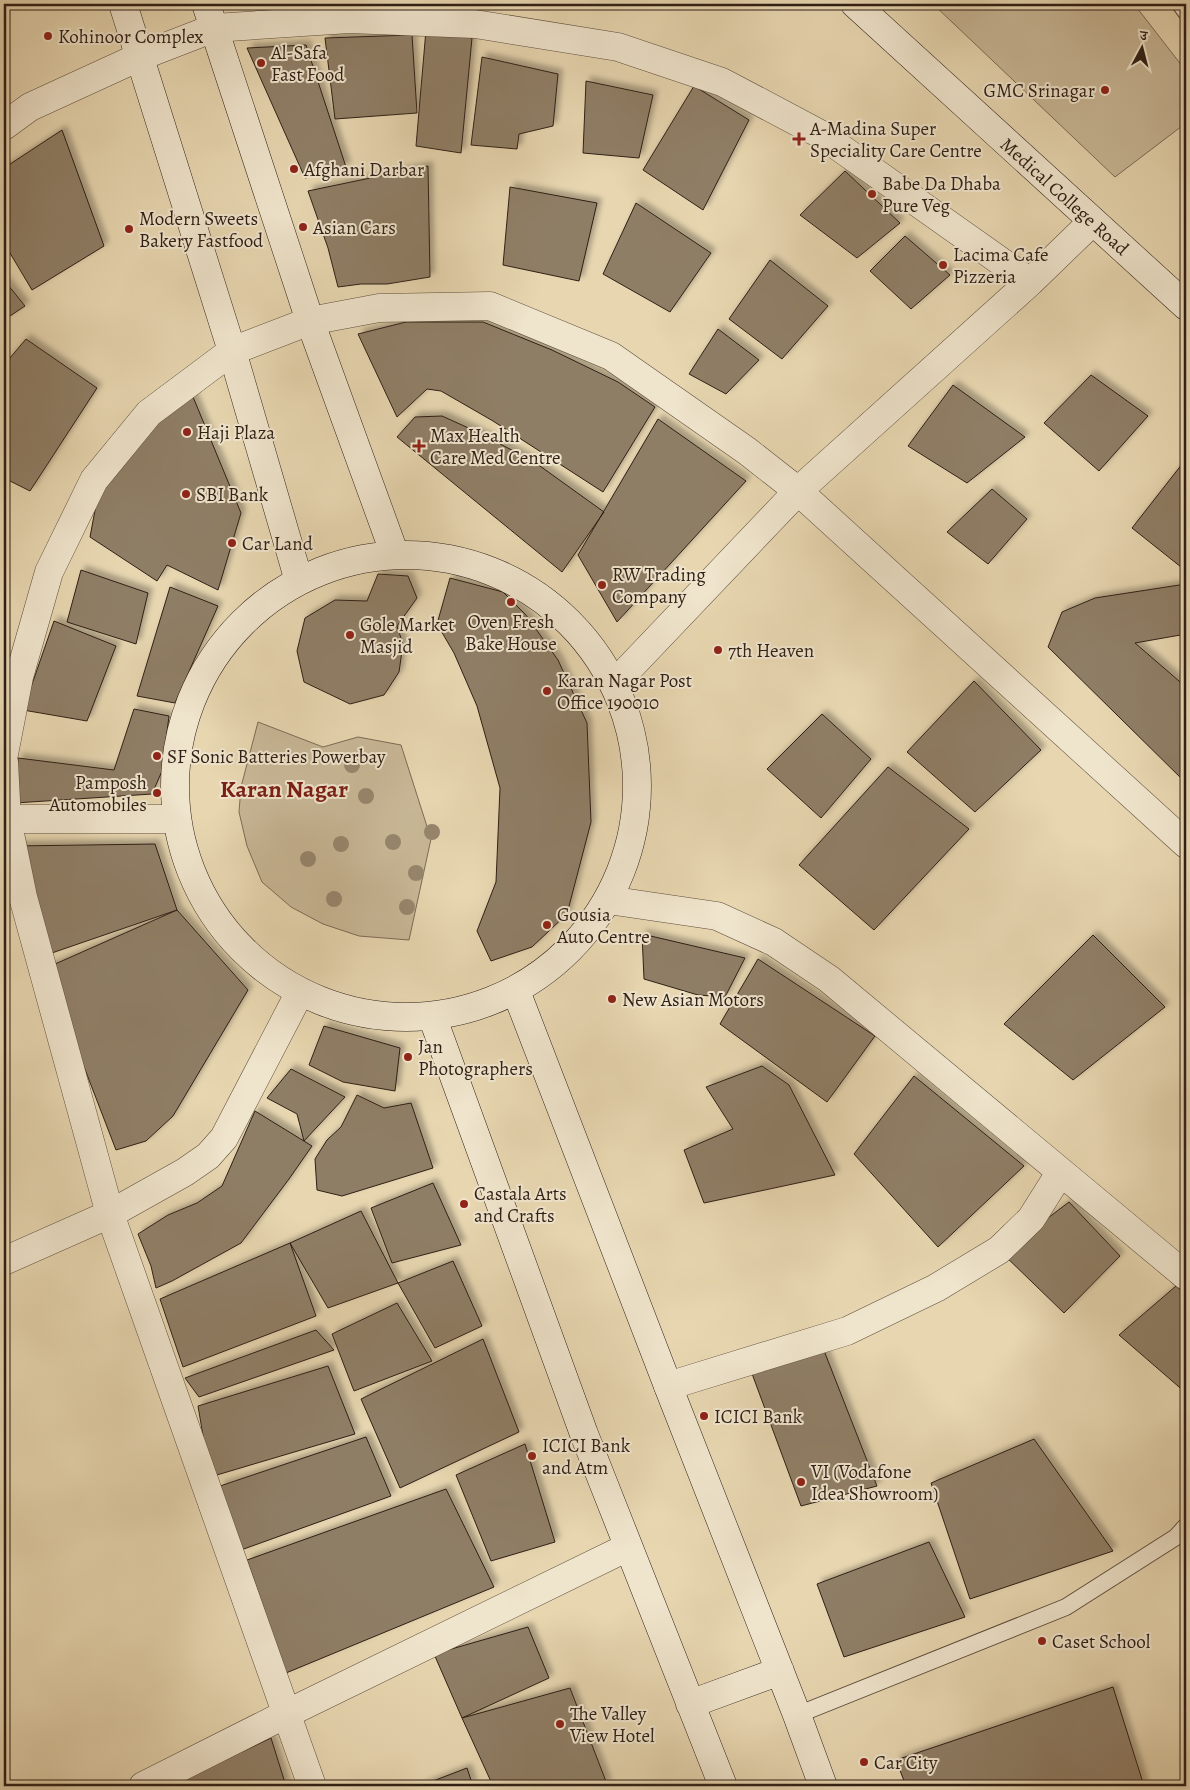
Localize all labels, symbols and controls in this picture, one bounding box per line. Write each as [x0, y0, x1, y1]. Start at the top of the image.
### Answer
north arrow [1118, 22, 1168, 72]
place label: Kohinoor Complex [58, 24, 203, 50]
text: उ [1138, 26, 1149, 46]
marker: Kohinoor Complex [42, 30, 54, 42]
place label: Al-Safa Fast Food [270, 40, 345, 88]
marker: Al-Safa Fast Food [255, 57, 267, 69]
place label: GMC Srinagar [984, 78, 1095, 104]
marker: GMC Srinagar [1099, 84, 1111, 96]
place label: A-Madina Super Speciality Care Centre [809, 116, 982, 164]
marker: A-Madina Super Speciality Care Centre [792, 132, 806, 146]
street label: Medical College Road [994, 132, 1135, 262]
place label: Afghani Darbar [303, 157, 424, 183]
marker: Afghani Darbar [288, 163, 300, 175]
place label: Babe Da Dhaba Pure Veg [882, 171, 1001, 219]
marker: Babe Da Dhaba Pure Veg [866, 188, 878, 200]
place label: Modern Sweets Bakery Fastfood [139, 206, 264, 254]
place label: Asian Cars [312, 215, 396, 241]
marker: Asian Cars [297, 221, 309, 233]
marker: Modern Sweets Bakery Fastfood [123, 223, 135, 235]
place label: Lacima Cafe Pizzeria [953, 242, 1049, 290]
marker: Lacima Cafe Pizzeria [937, 259, 949, 271]
place label: Haji Plaza [197, 420, 275, 446]
place label: Max Health Care Med Centre [430, 423, 561, 471]
marker: Haji Plaza [181, 426, 193, 438]
marker: Max Health Care Med Centre [412, 439, 426, 453]
place label: SBI Bank [196, 482, 269, 508]
marker: SBI Bank [180, 488, 192, 500]
place label: Car Land [242, 531, 314, 557]
marker: Car Land [226, 537, 238, 549]
place label: RW Trading Company [612, 562, 706, 610]
marker: RW Trading Company [596, 579, 608, 591]
marker: Oven Fresh Bake House [505, 596, 517, 608]
place label: Oven Fresh Bake House [465, 609, 557, 657]
place label: Gole Market Masjid [360, 612, 455, 660]
marker: Gole Market Masjid [344, 629, 356, 641]
place label: 7th Heaven [728, 638, 814, 664]
marker: 7th Heaven [712, 644, 724, 656]
place label: Karan Nagar Post Office 190010 [557, 668, 692, 716]
marker: Karan Nagar Post Office 190010 [541, 685, 553, 697]
place label: SF Sonic Batteries Powerbay [167, 744, 386, 770]
marker: SF Sonic Batteries Powerbay [151, 750, 163, 762]
place label: Pamposh Automobiles [48, 770, 147, 818]
district label: Karan Nagar [220, 773, 348, 805]
marker: Pamposh Automobiles [151, 787, 163, 799]
place label: Gousia Auto Centre [556, 902, 650, 950]
marker: Gousia Auto Centre [541, 919, 553, 931]
place label: New Asian Motors [622, 987, 764, 1013]
marker: New Asian Motors [606, 993, 618, 1005]
place label: Jan Photographers [418, 1034, 533, 1082]
marker: Jan Photographers [402, 1051, 414, 1063]
place label: Castala Arts and Crafts [474, 1181, 567, 1229]
marker: Castala Arts and Crafts [458, 1198, 470, 1210]
place label: ICICI Bank [714, 1404, 803, 1430]
marker: ICICI Bank [698, 1410, 710, 1422]
place label: ICICI Bank and Atm [542, 1433, 631, 1481]
marker: ICICI Bank and Atm [526, 1450, 538, 1462]
place label: VI (Vodafone Idea Showroom) [810, 1459, 938, 1507]
marker: VI (Vodafone Idea Showroom) [795, 1476, 807, 1488]
place label: Caset School [1052, 1629, 1151, 1655]
marker: Caset School [1036, 1635, 1048, 1647]
place label: The Valley View Hotel [569, 1701, 655, 1749]
marker: The Valley View Hotel [554, 1718, 566, 1730]
place label: Car City [874, 1750, 938, 1776]
marker: Car City [858, 1756, 870, 1768]

